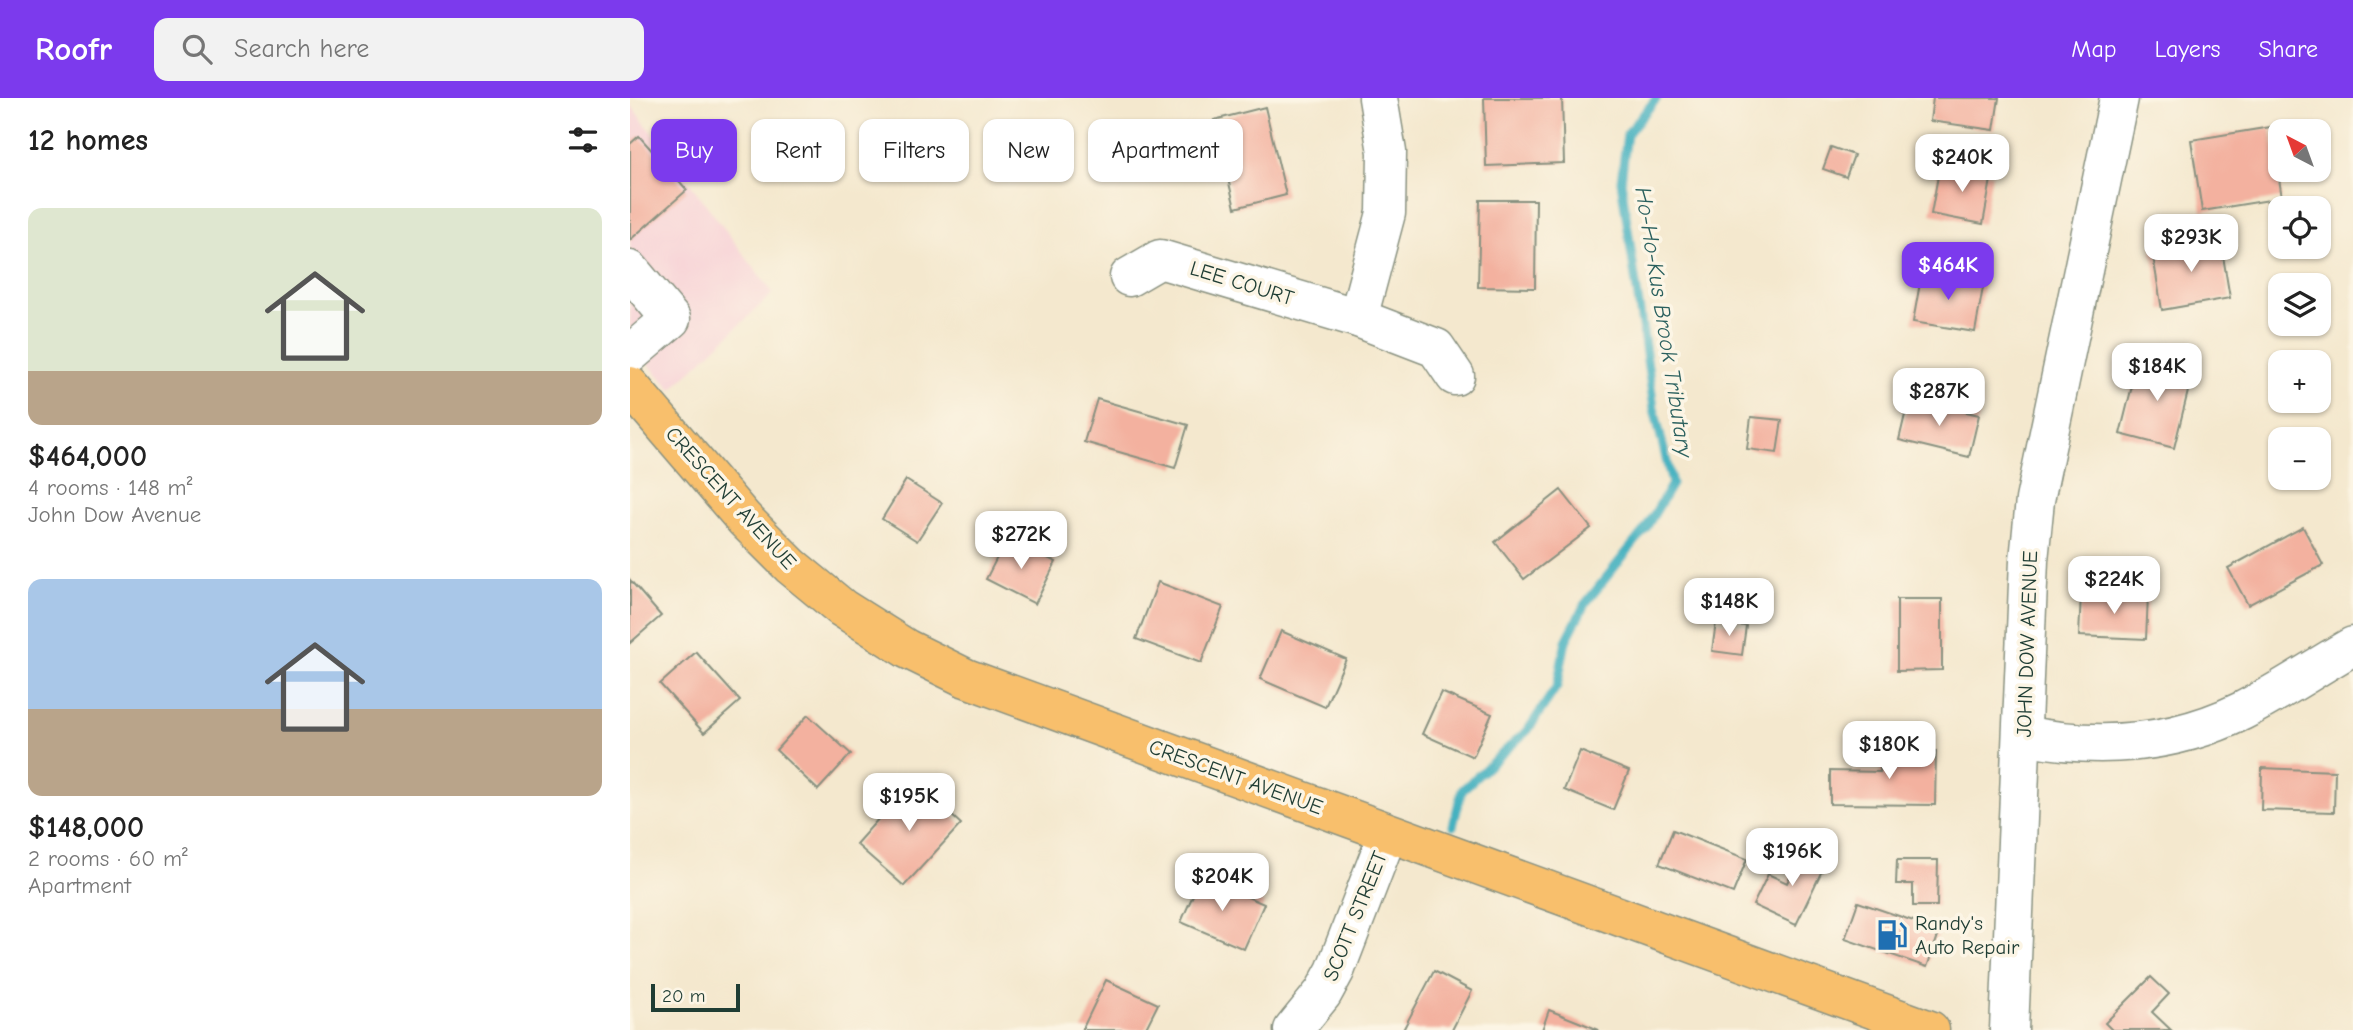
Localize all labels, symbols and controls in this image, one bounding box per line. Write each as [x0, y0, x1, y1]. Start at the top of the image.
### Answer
search box [154, 18, 644, 81]
text: Roofr [35, 30, 112, 68]
icon: search [178, 30, 216, 68]
text: Search here [234, 34, 369, 64]
text: Map [2071, 35, 2117, 63]
text: Layers [2155, 35, 2220, 63]
text: Share [2258, 35, 2318, 63]
chip: Buy [651, 119, 737, 182]
chip: Rent [751, 119, 845, 182]
chip: Filters [859, 119, 969, 182]
chip: New [983, 119, 1074, 182]
chip: Apartment [1088, 119, 1243, 182]
north arrow [2268, 119, 2331, 182]
map controls [2268, 119, 2331, 490]
icon: filters [564, 121, 602, 159]
text: 12 homes [28, 123, 148, 158]
pin: $240K [1913, 134, 2011, 194]
text: $240K [1931, 143, 1993, 170]
water label: Ho-Ho-Kus Brook Tributary [1629, 185, 1699, 461]
button: locate [2268, 196, 2331, 259]
pin: $293K [2142, 214, 2240, 274]
text: $293K [2160, 223, 2222, 250]
pin: $464K [1899, 242, 1997, 302]
text: $464K [1918, 251, 1978, 278]
icon: home [252, 253, 378, 379]
street label: LEE COURT [1187, 256, 1297, 310]
button: layers [2268, 273, 2331, 336]
pin: $184K [2108, 344, 2206, 403]
button: + [2268, 350, 2331, 413]
text: $184K [2128, 352, 2186, 379]
pin: $287K [1890, 368, 1988, 428]
text: $287K [1909, 377, 1969, 404]
street label: CRESCENT AVENUE [661, 422, 801, 574]
button: − [2268, 427, 2331, 490]
text: $464,000 [28, 439, 147, 474]
text: 4 rooms · 148 m² [28, 474, 192, 501]
text: John Dow Avenue [28, 501, 201, 528]
pin: $272K [972, 512, 1070, 571]
text: $272K [991, 520, 1051, 547]
street label: JOHN DOW AVENUE [2012, 550, 2042, 738]
pin: $224K [2065, 556, 2163, 616]
text: $224K [2084, 565, 2144, 592]
pin: $148K [1680, 578, 1778, 638]
text: $148K [1700, 587, 1758, 614]
icon: home [252, 624, 378, 750]
pin: $180K [1840, 722, 1938, 781]
text: $180K [1859, 730, 1919, 757]
street label: CRESCENT AVENUE [1146, 734, 1326, 820]
pin: $195K [860, 774, 958, 833]
text: $195K [879, 782, 939, 809]
text: $148,000 [28, 810, 144, 845]
pin: $196K [1743, 828, 1841, 888]
text: $196K [1762, 837, 1822, 864]
text: 2 rooms · 60 m² [28, 845, 188, 872]
street label: SCOTT STREET [1318, 848, 1392, 984]
pin: $204K [1173, 854, 1271, 913]
text: $204K [1191, 862, 1253, 889]
text: Apartment [28, 872, 131, 899]
place label: Randy's Auto Repair [1915, 911, 2020, 959]
fuel station icon: Randy's Auto Repair [1875, 918, 1909, 952]
scale bar [651, 981, 740, 1013]
text: 20 m [662, 985, 706, 1007]

